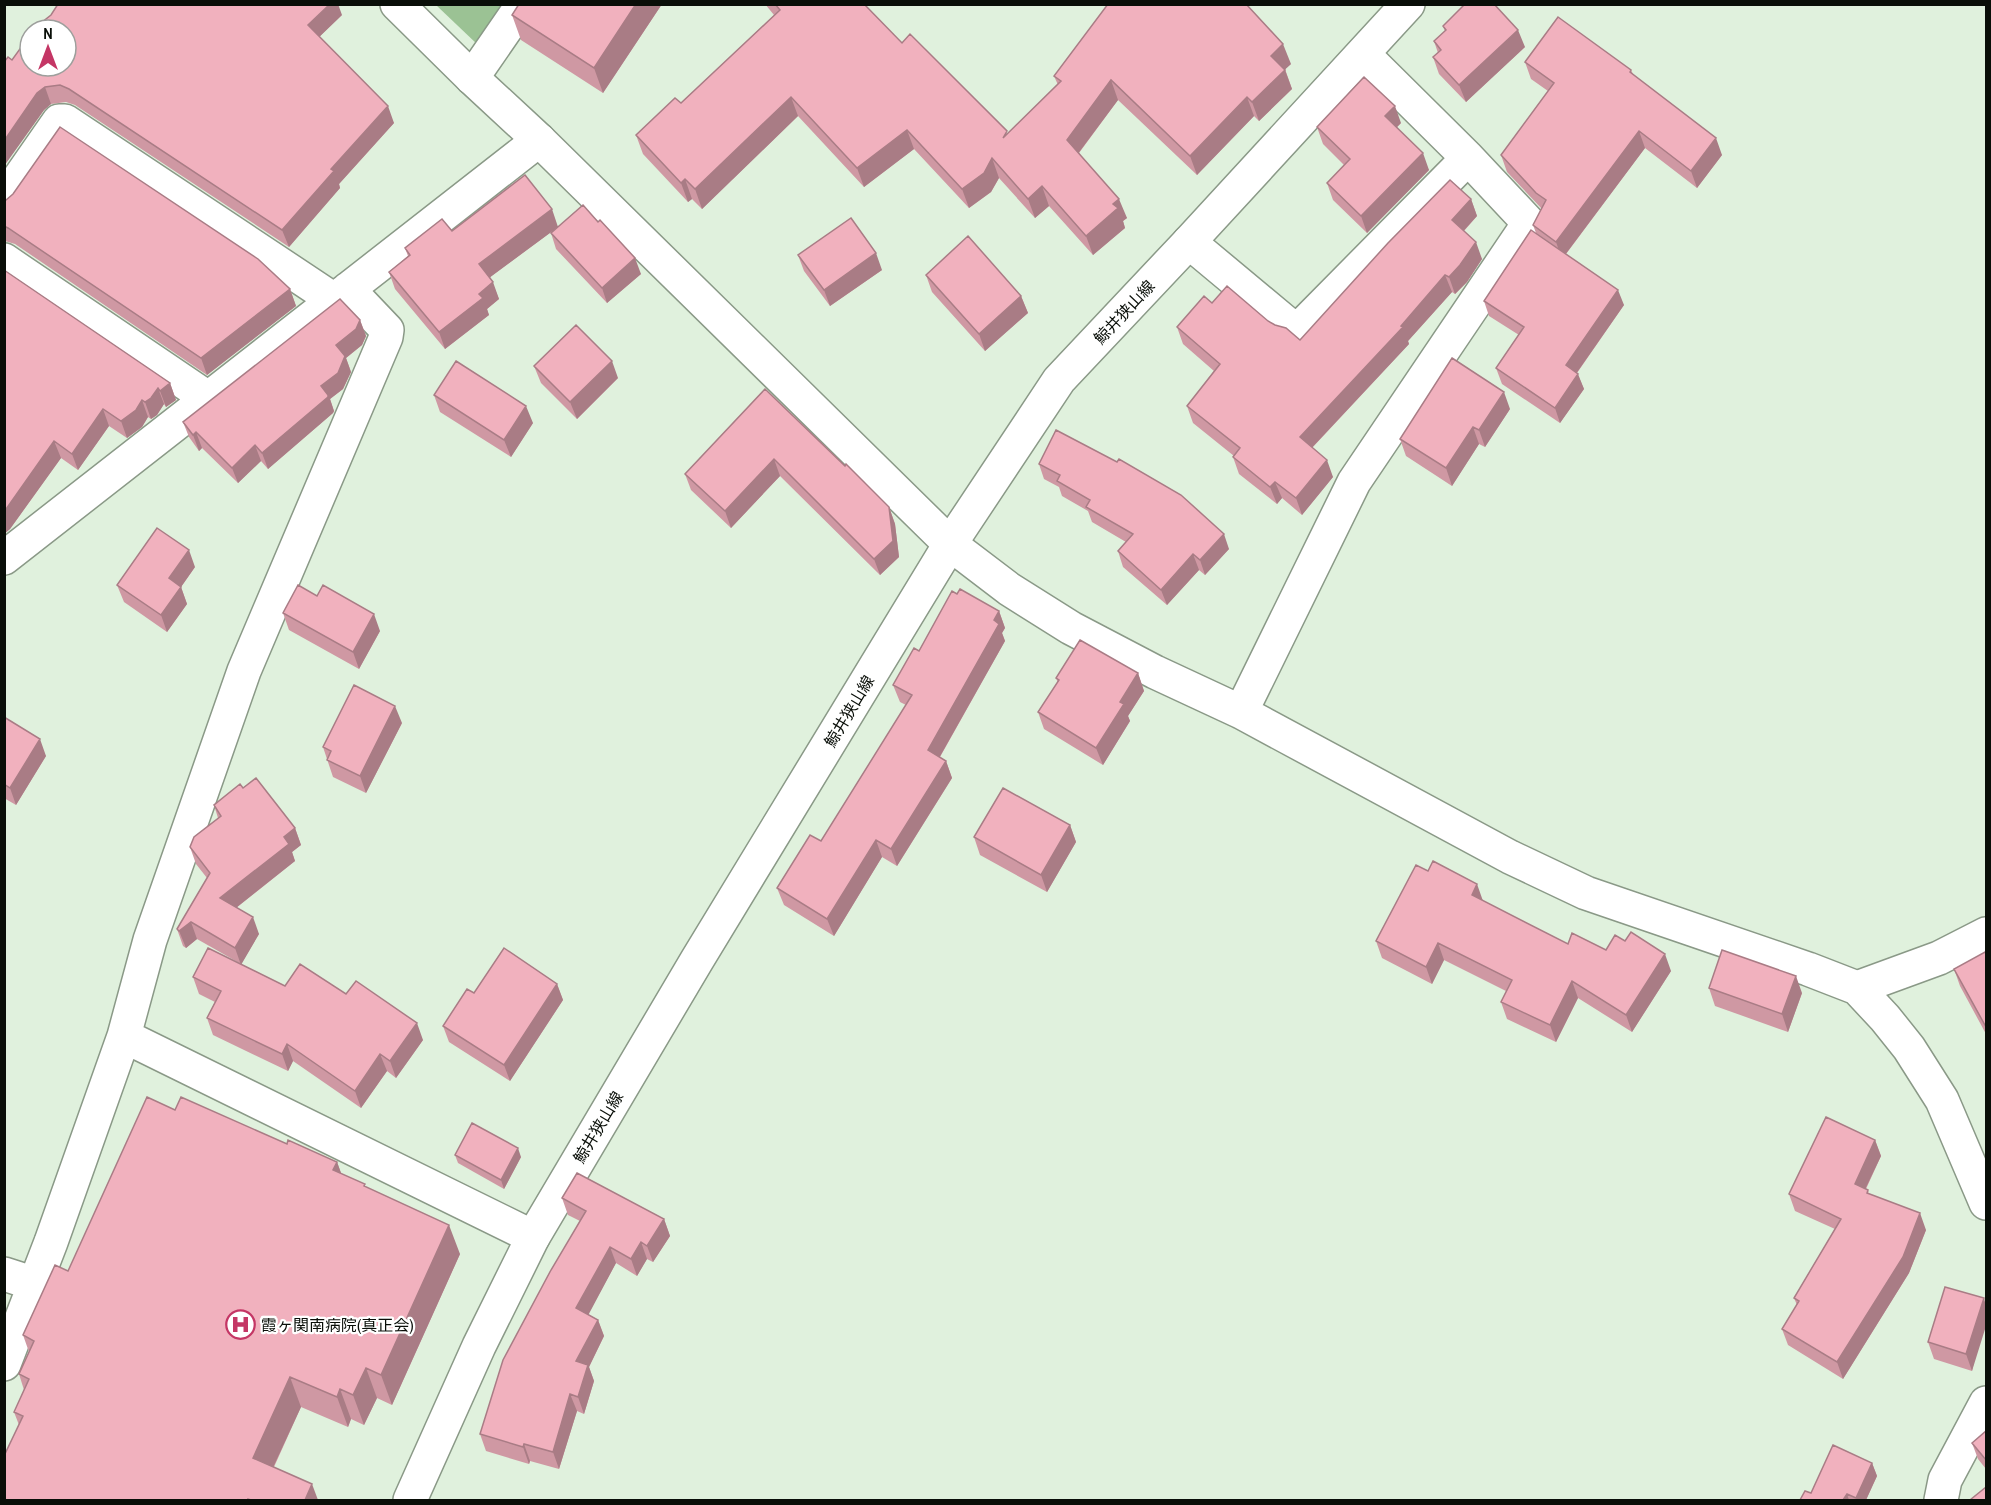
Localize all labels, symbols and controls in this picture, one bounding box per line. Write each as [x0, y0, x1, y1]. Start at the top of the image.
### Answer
north arrow [18, 18, 78, 78]
text: N [43, 22, 53, 44]
street label: 鯨井狭山線 [1089, 275, 1159, 349]
street label: 鯨井狭山線 [819, 671, 879, 751]
street label: 鯨井狭山線 [568, 1087, 628, 1167]
hospital icon: 霞ヶ関南病院(真正会) [224, 1309, 256, 1341]
place label: 霞ヶ関南病院(真正会) [261, 1314, 414, 1336]

